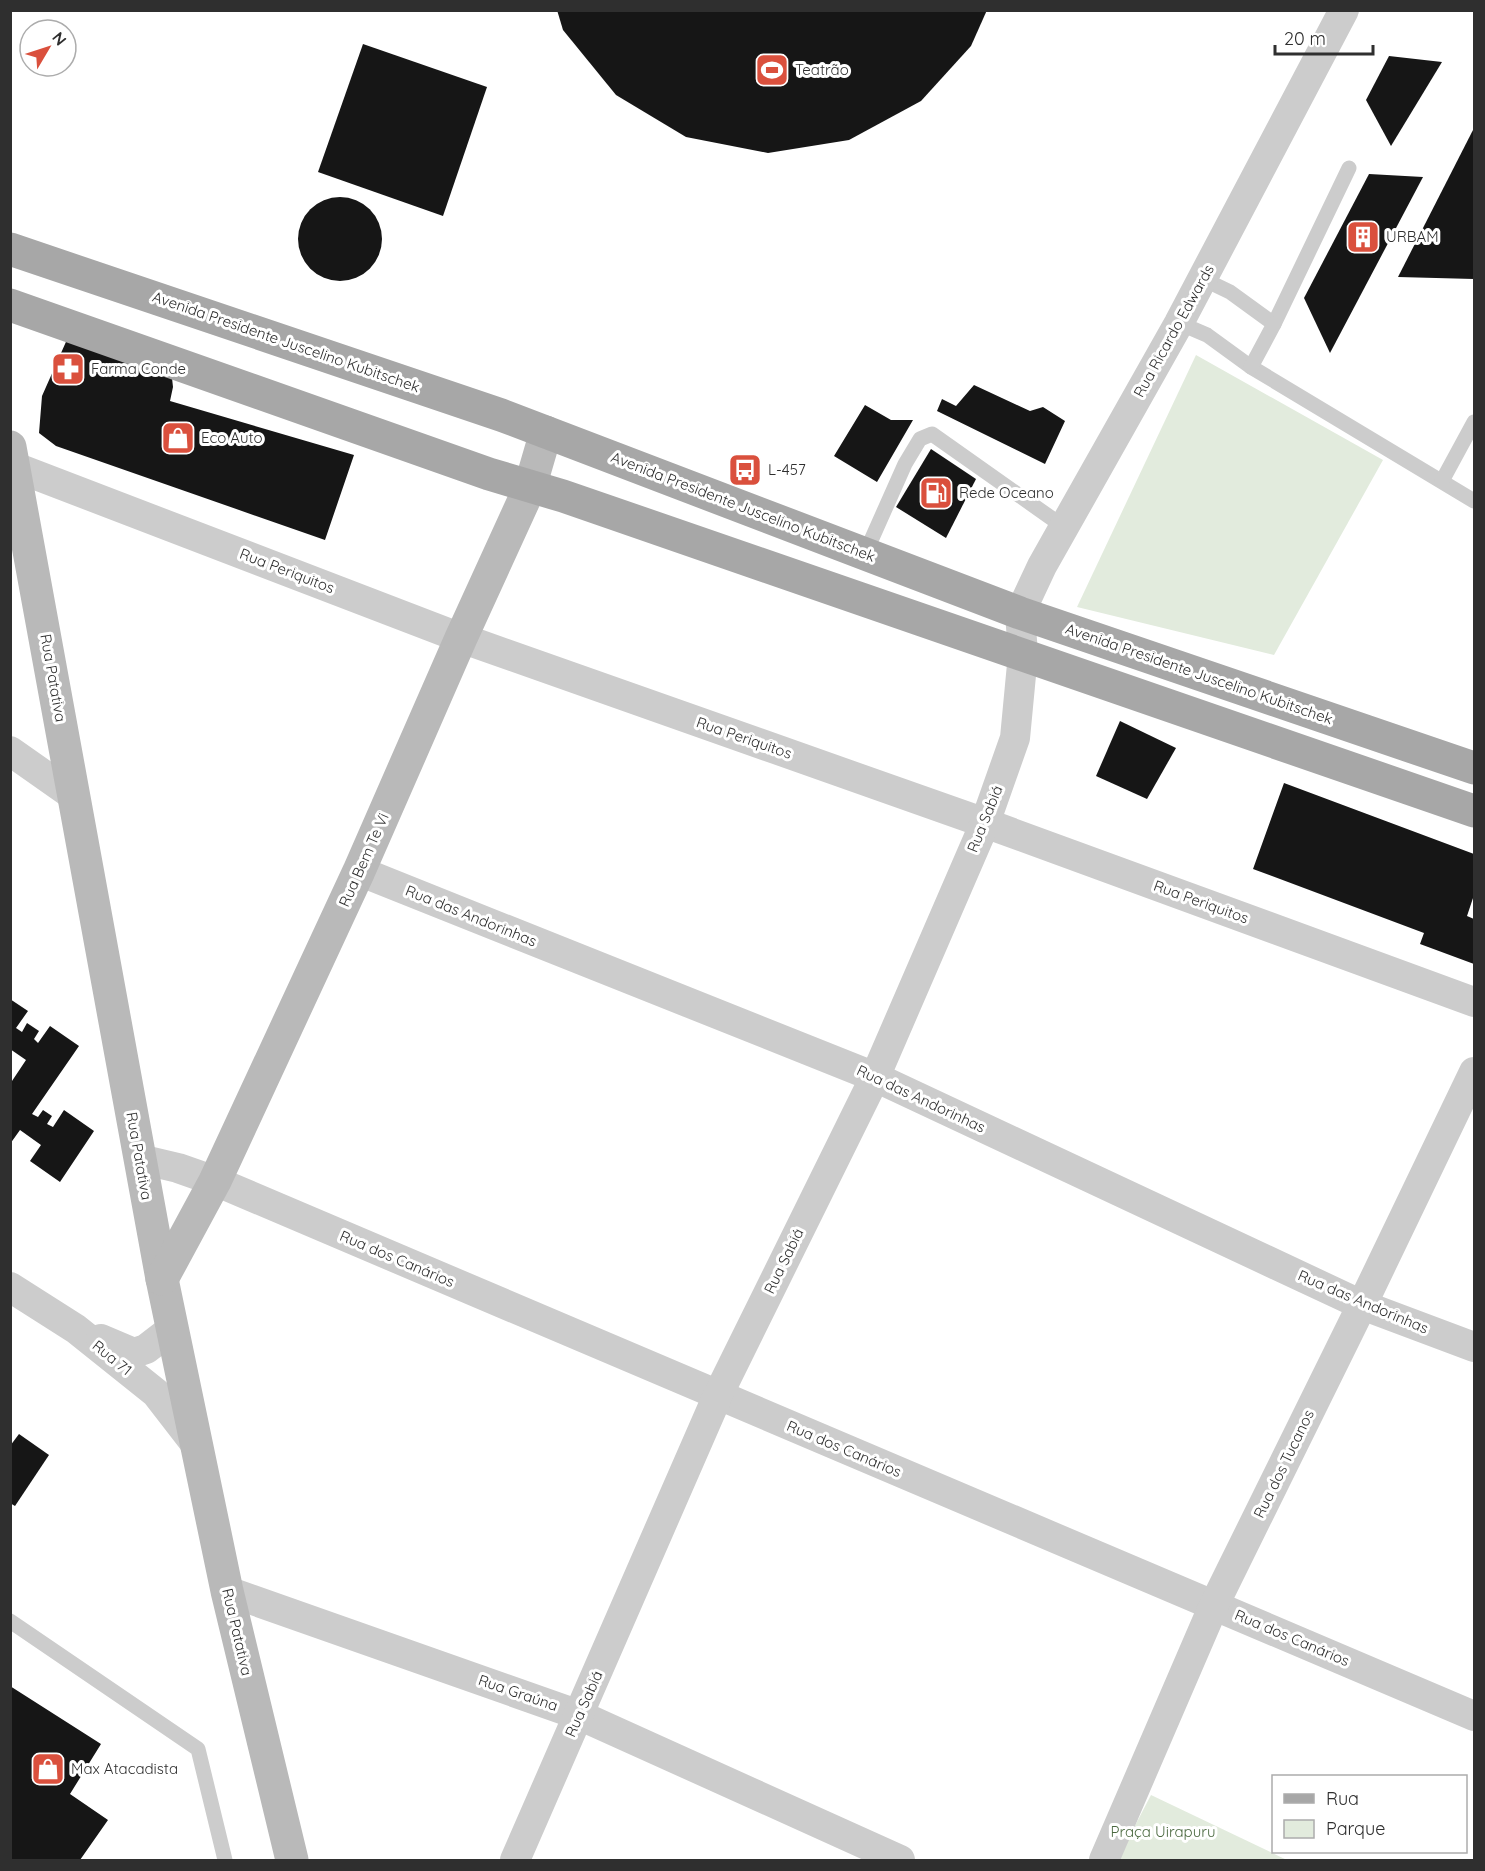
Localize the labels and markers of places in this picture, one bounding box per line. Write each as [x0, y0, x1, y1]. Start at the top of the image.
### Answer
sports icon: Teatrão [754, 52, 790, 88]
place label: Teatrão [795, 60, 849, 79]
building icon: URBAM [1345, 219, 1381, 255]
place label: URBAM [1386, 227, 1439, 246]
pharmacy icon: Farma Conde [50, 351, 86, 387]
place label: Farma Conde [91, 359, 186, 378]
shop icon: Eco Auto [160, 420, 196, 456]
place label: Eco Auto [201, 428, 263, 447]
bus stop icon: L-457 [727, 452, 763, 488]
place label: L-457 [768, 460, 806, 479]
fuel station icon: Rede Oceano [918, 475, 954, 511]
place label: Rede Oceano [959, 483, 1054, 502]
shop icon: Max Atacadista [30, 1751, 66, 1787]
place label: Max Atacadista [71, 1759, 178, 1778]

